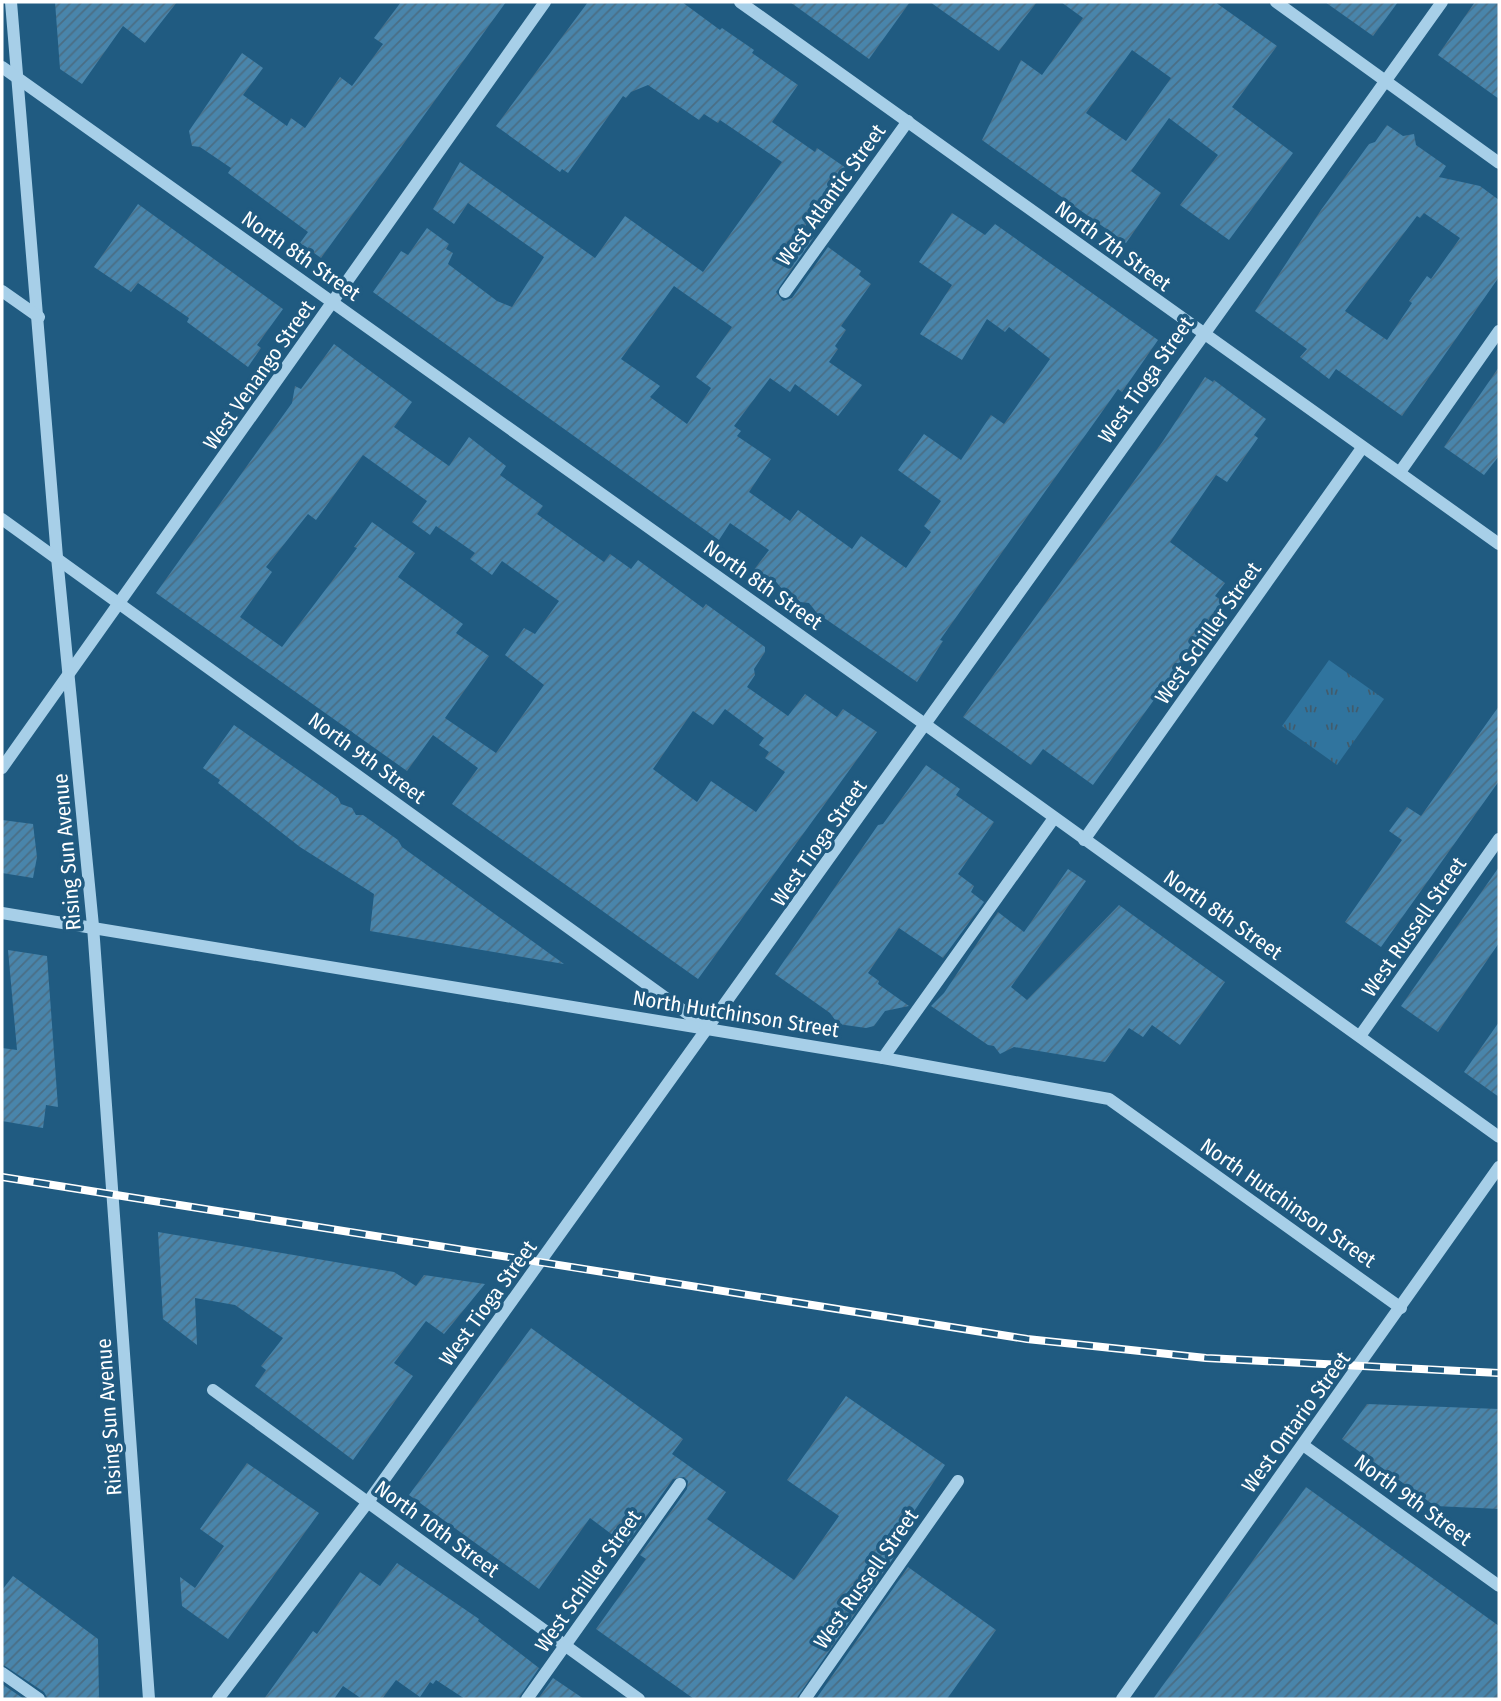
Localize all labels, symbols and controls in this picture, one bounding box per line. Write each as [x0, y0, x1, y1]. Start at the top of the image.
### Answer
street label: West Atlantic Street [771, 119, 891, 271]
street label: North 7th Street [1050, 195, 1176, 297]
street label: North 8th Street [237, 205, 365, 307]
street label: West Venango Street [198, 295, 320, 455]
street label: West Tioga Street [1093, 311, 1199, 449]
street label: North 8th Street [699, 534, 827, 636]
street label: West Schiller Street [1149, 557, 1267, 709]
street label: North 9th Street [303, 707, 431, 809]
street label: Rising Sun Avenue [47, 772, 87, 932]
street label: West Tioga Street [766, 774, 872, 912]
street label: West Russell Street [1356, 852, 1472, 1002]
street label: North 8th Street [1159, 864, 1287, 966]
street label: North Hutchinson Street [631, 985, 841, 1043]
street label: North Hutchinson Street [1195, 1133, 1381, 1273]
street label: West Tioga Street [434, 1235, 542, 1371]
street label: Rising Sun Avenue [91, 1338, 127, 1496]
street label: West Ontario Street [1236, 1346, 1356, 1498]
street label: North 9th Street [1349, 1449, 1477, 1551]
street label: North 10th Street [370, 1475, 504, 1583]
street label: West Russell Street [808, 1504, 924, 1654]
street label: West Schiller Street [529, 1505, 647, 1657]

